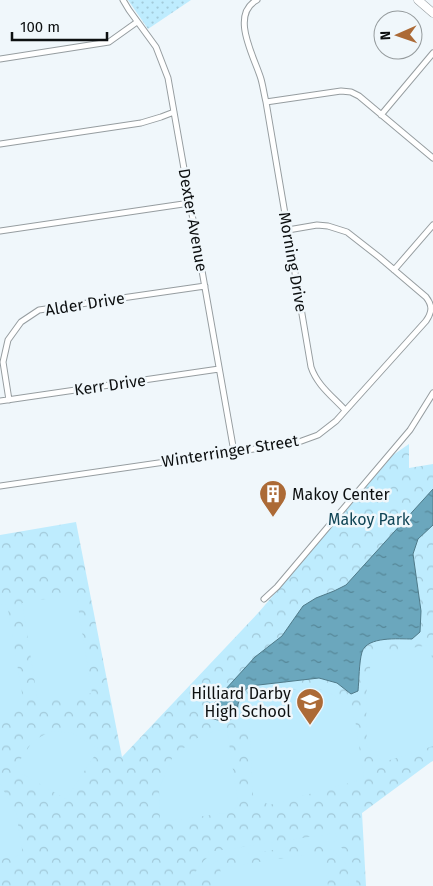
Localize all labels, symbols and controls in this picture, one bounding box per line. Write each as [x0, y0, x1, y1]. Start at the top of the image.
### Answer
scale bar [12, 10, 108, 42]
north arrow [373, 10, 423, 60]
text: 100 m [20, 18, 60, 36]
text: N [377, 30, 394, 40]
street label: Dexter Avenue [175, 167, 211, 273]
street label: Morning Drive [275, 210, 311, 314]
street label: Alder Drive [44, 288, 126, 320]
street label: Kerr Drive [73, 371, 147, 399]
street label: Winterringer Street [160, 431, 300, 471]
building icon: Makoy Center [258, 479, 288, 518]
place label: Makoy Center [292, 485, 391, 504]
park label: Makoy Park [328, 510, 411, 529]
place label: Hilliard Darby High School [191, 684, 291, 721]
school or university icon: Hilliard Darby High School [295, 687, 325, 726]

